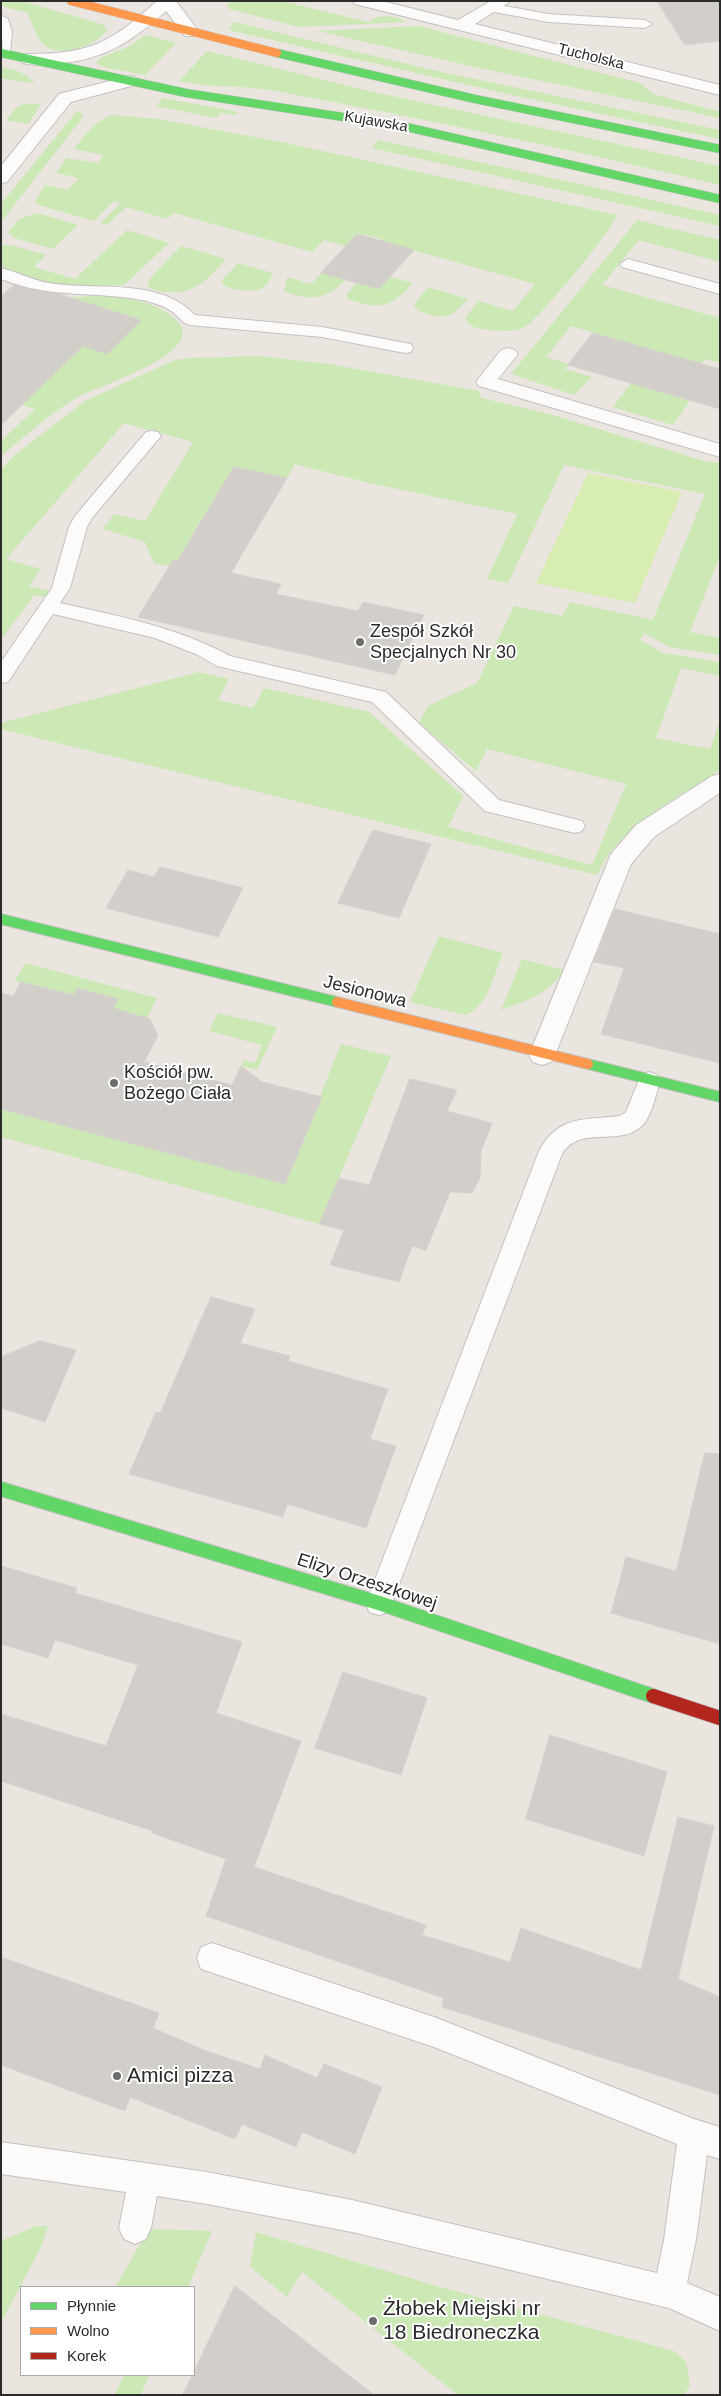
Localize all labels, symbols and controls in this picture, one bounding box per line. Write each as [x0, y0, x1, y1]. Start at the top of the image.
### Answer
street label: Tucholska [556, 40, 626, 74]
street label: Kujawska [343, 108, 409, 136]
place label: Zespół Szkół Specjalnych Nr 30 [370, 621, 516, 664]
marker: Zespół Szkół Specjalnych Nr 30 [354, 636, 366, 648]
street label: Jesionowa [321, 971, 409, 1013]
place label: Kościół pw. Bożego Ciała [124, 1062, 231, 1104]
marker: Kościół pw. Bożego Ciała [108, 1077, 120, 1089]
street label: Elizy Orzeszkowej [294, 1549, 440, 1615]
place label: Amici pizza [127, 2063, 233, 2089]
marker: Amici pizza [111, 2070, 123, 2082]
legend [20, 2286, 195, 2376]
place label: Żłobek Miejski nr 18 Biedroneczka [383, 2296, 541, 2346]
text: Płynnie [67, 2297, 116, 2314]
marker: Żłobek Miejski nr 18 Biedroneczka [367, 2315, 379, 2327]
text: Wolno [67, 2322, 109, 2339]
text: Korek [67, 2347, 106, 2364]

